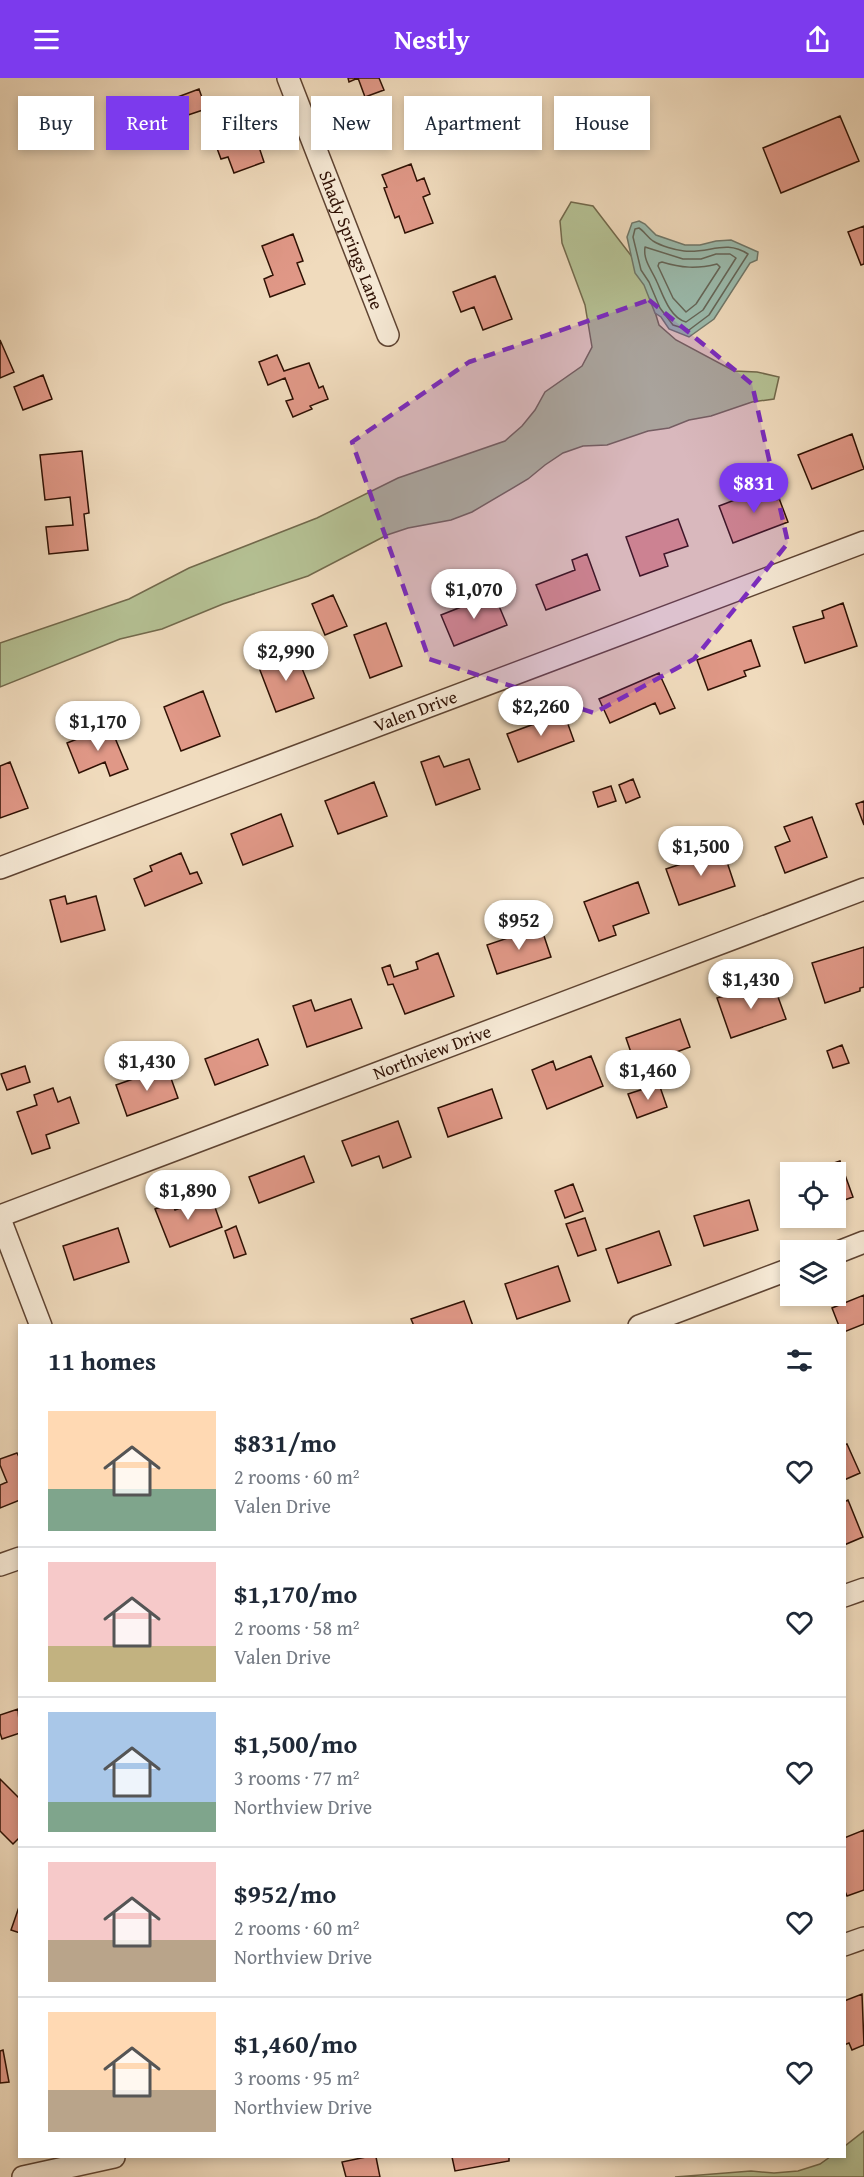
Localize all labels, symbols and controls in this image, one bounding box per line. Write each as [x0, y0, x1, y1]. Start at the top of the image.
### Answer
text: Nestly [394, 19, 470, 59]
icon: menu [30, 23, 63, 56]
icon: share [801, 23, 834, 56]
chip: Buy [18, 96, 94, 150]
chip: Rent [106, 96, 189, 150]
chip: Filters [201, 96, 299, 150]
chip: New [311, 96, 392, 150]
chip: Apartment [404, 96, 542, 150]
chip: House [554, 96, 650, 150]
street label: Shady Springs Lane [312, 167, 391, 313]
pin: $831 [718, 463, 790, 514]
text: $831 [733, 468, 775, 497]
pin: $1,070 [425, 569, 523, 620]
text: $1,070 [445, 574, 503, 603]
pin: $2,990 [237, 631, 335, 682]
text: $2,990 [257, 636, 315, 665]
street label: Valen Drive [370, 683, 461, 739]
pin: $2,260 [492, 686, 590, 737]
text: $2,260 [512, 691, 570, 720]
pin: $1,170 [49, 701, 147, 752]
text: $1,170 [69, 706, 127, 735]
pin: $1,500 [652, 826, 750, 877]
text: $1,500 [672, 831, 730, 860]
pin: $952 [483, 900, 555, 951]
text: $952 [498, 905, 540, 934]
pin: $1,430 [702, 959, 800, 1010]
text: $1,430 [722, 964, 780, 993]
street label: Northview Drive [369, 1017, 495, 1087]
pin: $1,430 [98, 1041, 196, 1092]
text: $1,430 [118, 1046, 176, 1075]
pin: $1,460 [599, 1050, 697, 1101]
text: $1,460 [619, 1055, 677, 1084]
map controls [780, 1162, 846, 1306]
button: locate [780, 1162, 846, 1228]
pin: $1,890 [139, 1170, 237, 1221]
text: $1,890 [159, 1175, 217, 1204]
button: layers [780, 1240, 846, 1306]
text: 11 homes [48, 1341, 156, 1380]
icon: filters [783, 1344, 816, 1377]
text: $831/mo [234, 1423, 336, 1462]
icon: home [96, 1435, 168, 1507]
icon: heart [783, 1455, 816, 1488]
text: 2 rooms · 60 m² [234, 1462, 360, 1491]
text: Valen Drive [234, 1491, 331, 1520]
text: $1,170/mo [234, 1574, 357, 1613]
icon: home [96, 1586, 168, 1658]
icon: heart [783, 1606, 816, 1639]
text: 2 rooms · 58 m² [234, 1613, 360, 1642]
text: Valen Drive [234, 1642, 331, 1671]
text: $1,500/mo [234, 1724, 357, 1763]
icon: home [96, 1736, 168, 1808]
icon: heart [783, 1756, 816, 1789]
text: 3 rooms · 77 m² [234, 1763, 360, 1792]
text: Northview Drive [234, 1792, 372, 1821]
text: $952/mo [234, 1874, 336, 1913]
icon: home [96, 1886, 168, 1958]
icon: heart [783, 1906, 816, 1939]
text: 2 rooms · 60 m² [234, 1913, 360, 1942]
text: Northview Drive [234, 1942, 372, 1971]
text: $1,460/mo [234, 2024, 357, 2063]
icon: home [96, 2036, 168, 2108]
icon: heart [783, 2056, 816, 2089]
text: 3 rooms · 95 m² [234, 2063, 360, 2092]
text: Northview Drive [234, 2092, 372, 2121]

